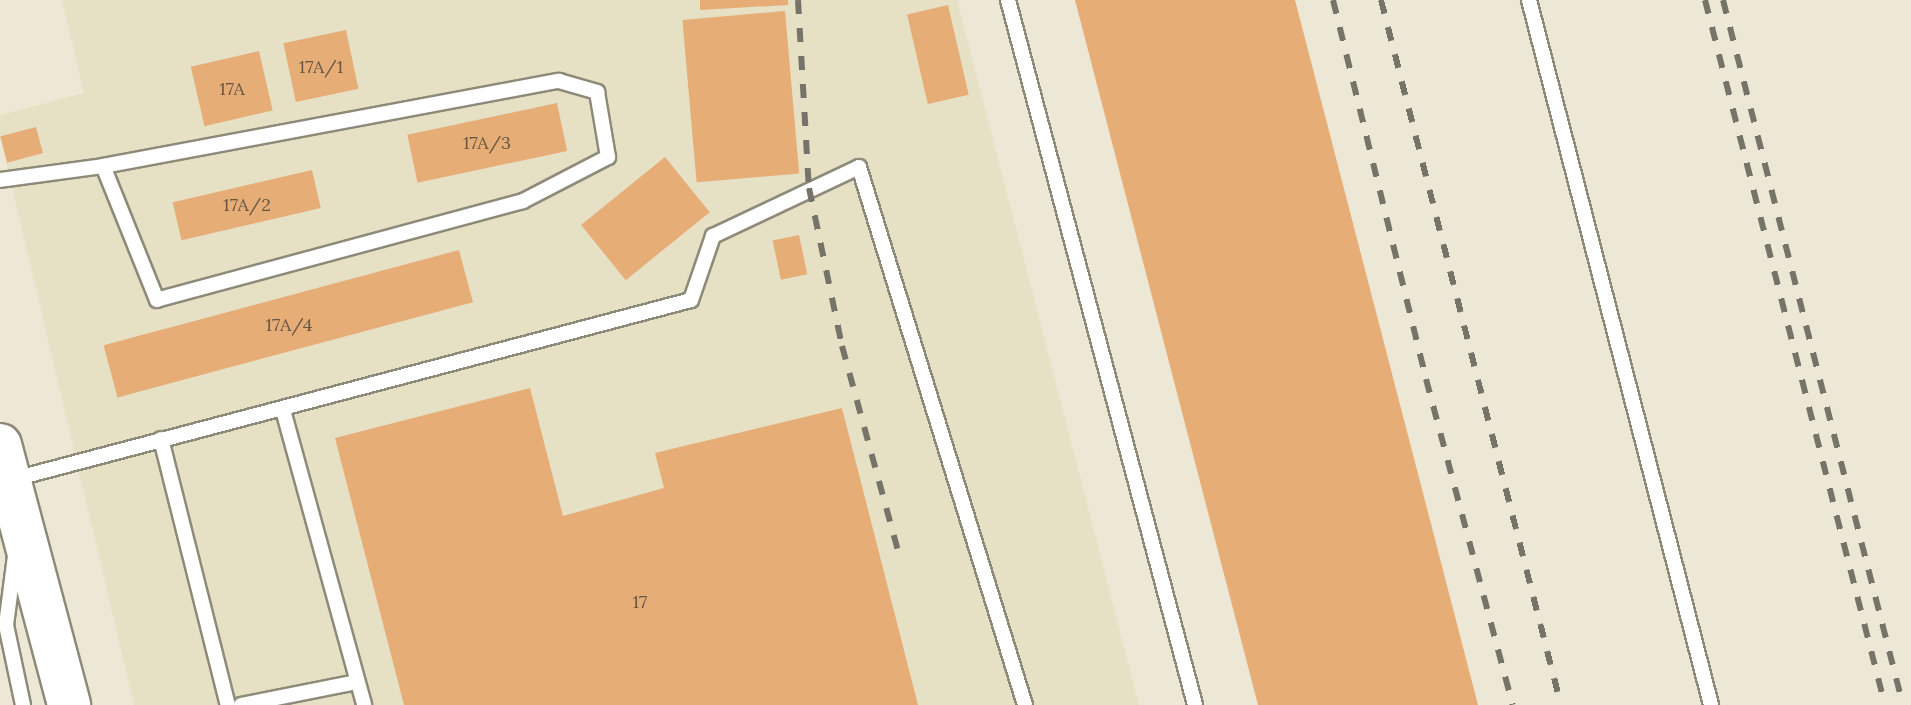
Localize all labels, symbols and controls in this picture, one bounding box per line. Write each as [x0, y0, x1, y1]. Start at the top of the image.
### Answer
house number: 17А/1 [299, 56, 343, 78]
house number: 17А [219, 78, 245, 100]
house number: 17А/3 [463, 132, 511, 154]
house number: 17А/2 [223, 194, 271, 216]
house number: 17А/4 [265, 314, 313, 336]
house number: 17 [633, 591, 647, 613]

